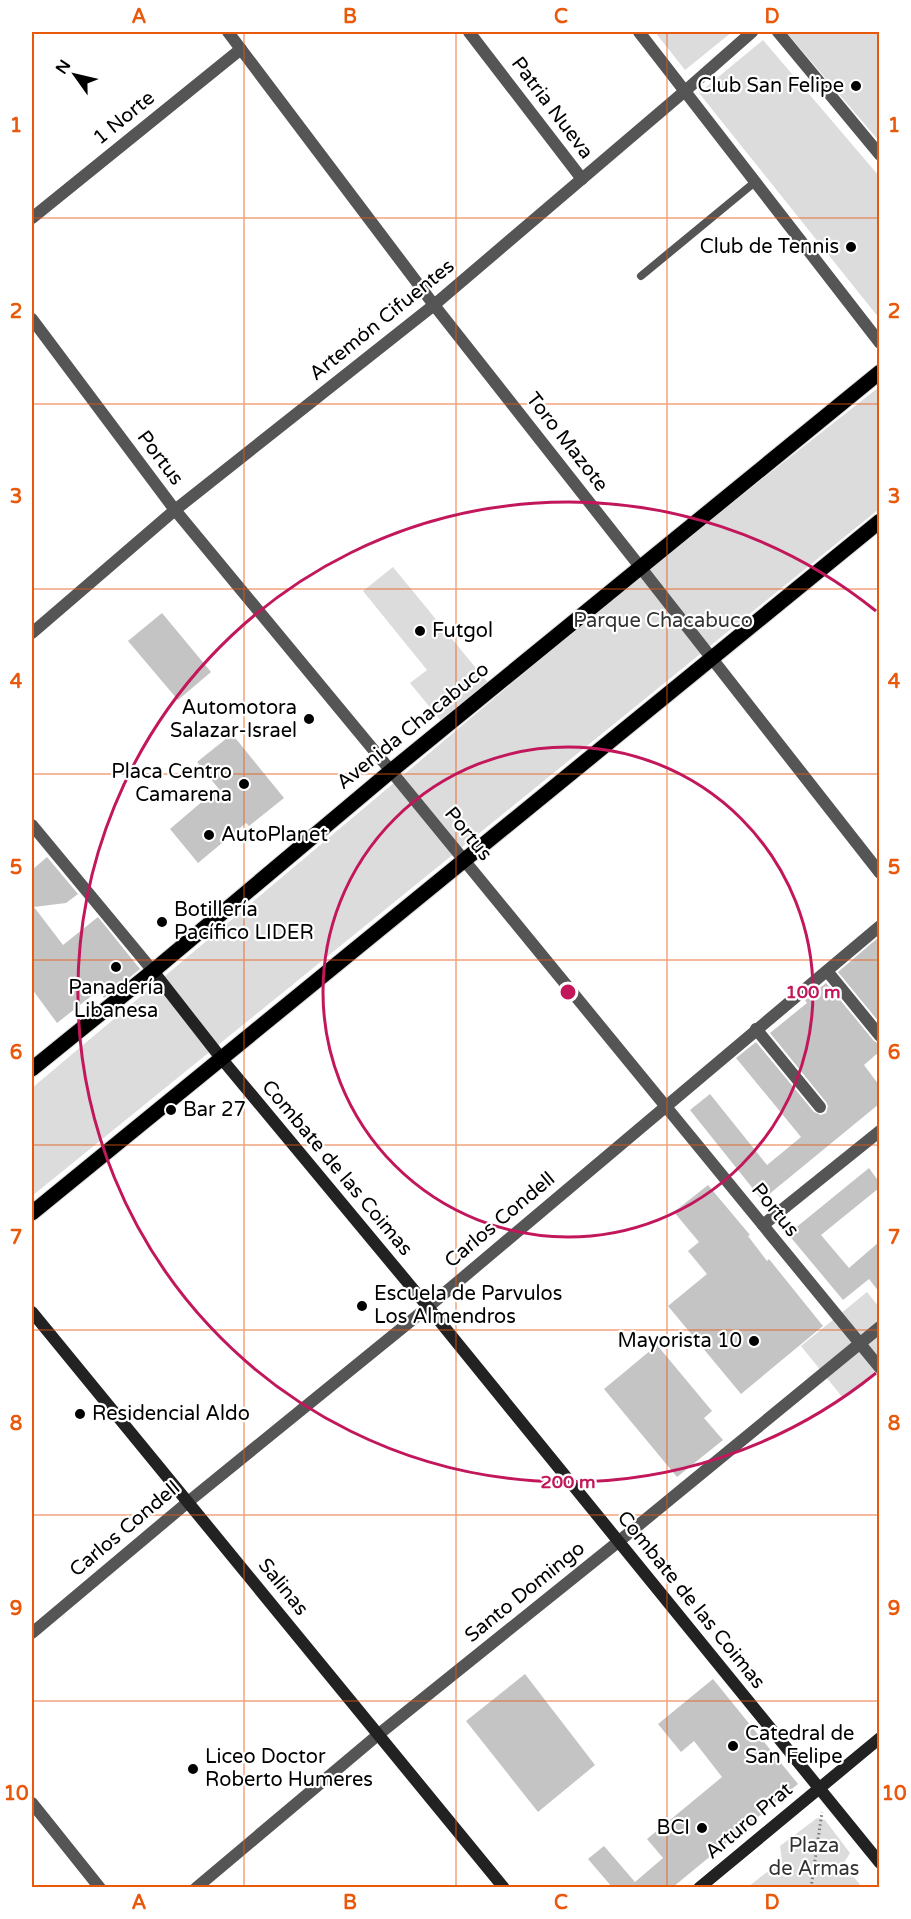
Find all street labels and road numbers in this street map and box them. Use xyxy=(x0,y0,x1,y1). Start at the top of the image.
street label: Patria Nueva xyxy=(506,52,598,164)
street label: 1 Norte xyxy=(88,86,160,150)
street label: Artemón Cifuentes xyxy=(305,254,459,386)
street label: Toro Mazote xyxy=(521,388,613,496)
street label: Portus xyxy=(132,426,188,490)
street label: Avenida Chacabuco xyxy=(332,657,494,795)
street label: Portus xyxy=(439,802,497,866)
street label: Combate de las Coimas xyxy=(257,1075,417,1261)
street label: Carlos Condell xyxy=(440,1167,560,1273)
street label: Portus xyxy=(746,1178,804,1242)
street label: Carlos Condell xyxy=(65,1476,185,1582)
street label: Combate de las Coimas xyxy=(612,1506,770,1694)
street label: Santo Domingo xyxy=(460,1536,590,1648)
street label: Salinas xyxy=(253,1554,313,1620)
street label: Arturo Prat xyxy=(700,1777,798,1864)

